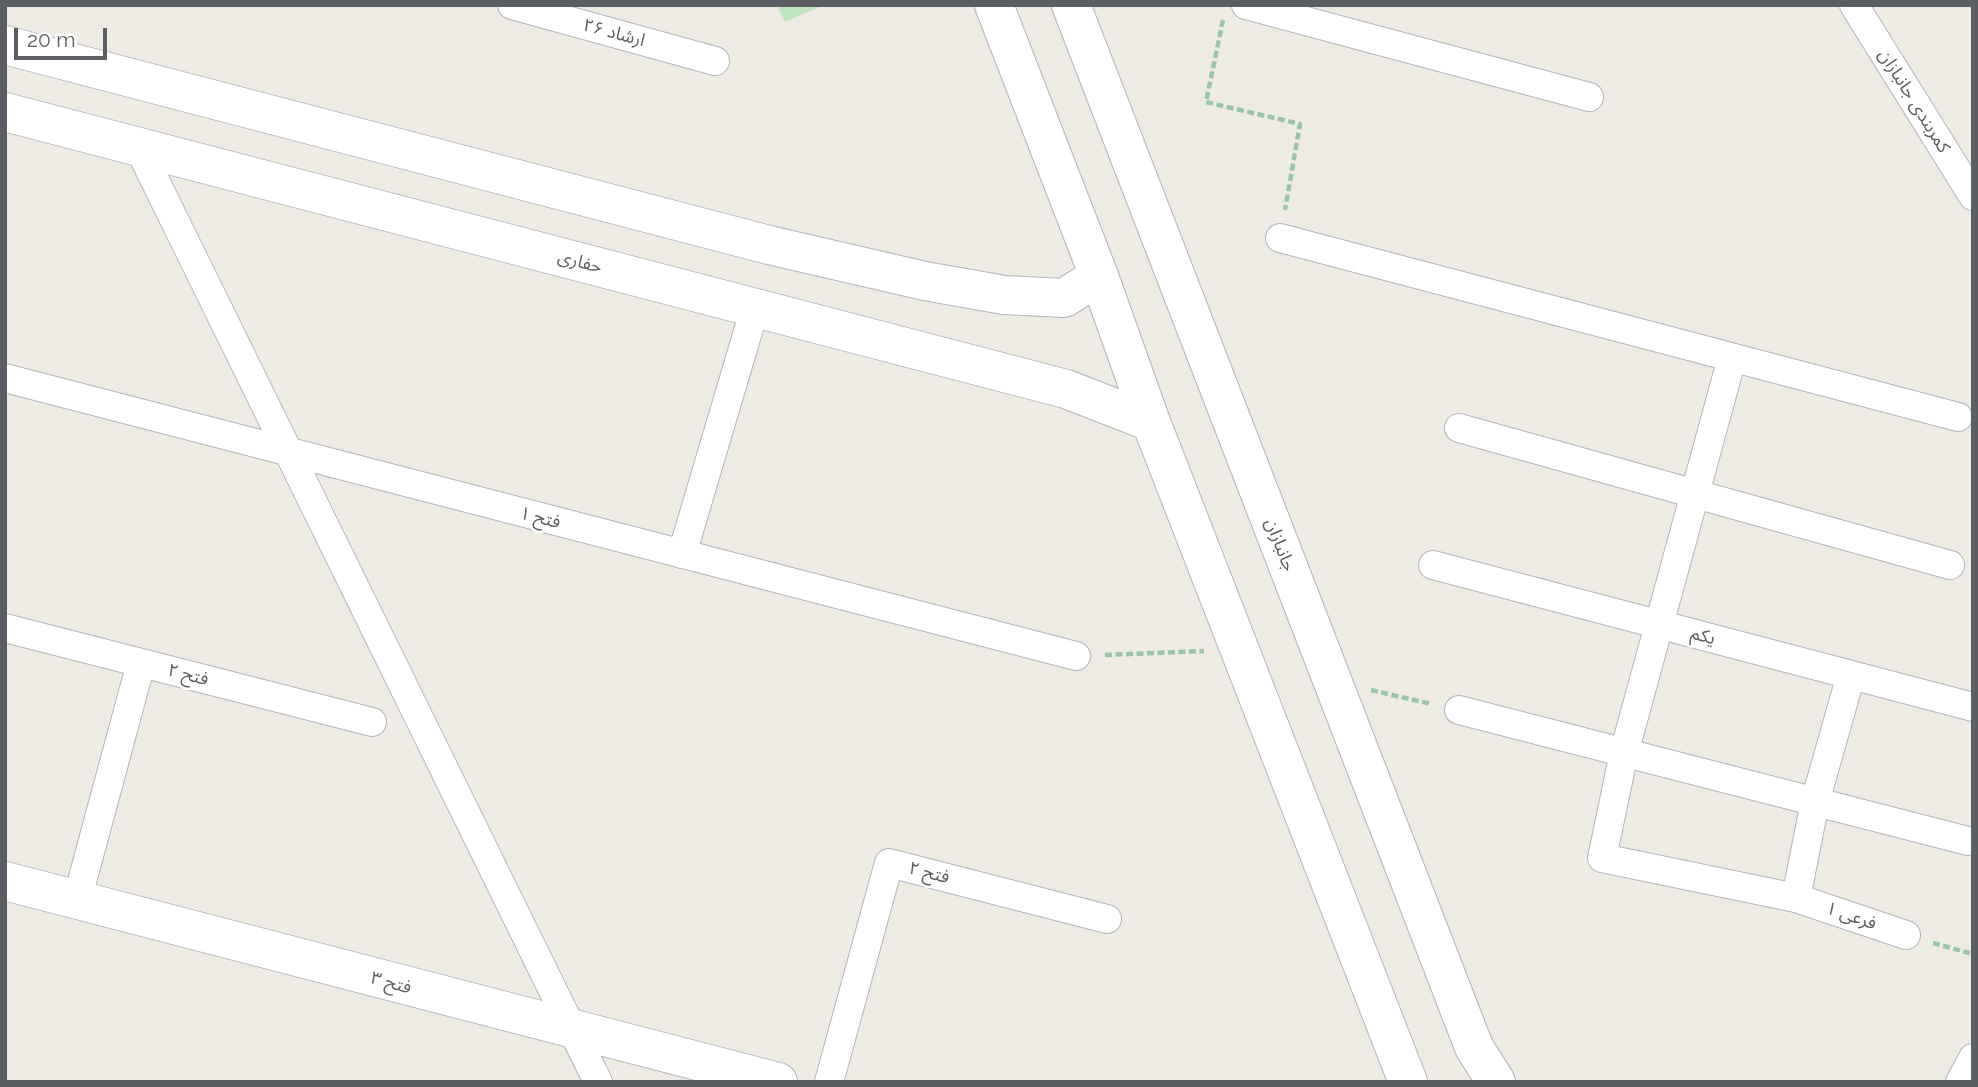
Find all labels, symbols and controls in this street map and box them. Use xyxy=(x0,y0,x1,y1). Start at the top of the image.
scale bar xyxy=(18,14,110,58)
street label: ارشاد ۲۶ xyxy=(581,14,647,52)
text: 20 m xyxy=(27,27,75,52)
street label: کمربندی جانبازان xyxy=(1874,45,1954,157)
street label: حفاری xyxy=(555,246,605,278)
street label: فتح ۱ xyxy=(517,503,563,533)
street label: جانبازان xyxy=(1260,516,1300,574)
street label: یکم xyxy=(1688,622,1718,650)
street label: فتح ۲ xyxy=(165,660,211,690)
street label: فتح ۲ xyxy=(906,858,952,888)
street label: فرعی ۱ xyxy=(1823,897,1879,935)
street label: فتح ۳ xyxy=(368,967,414,999)

